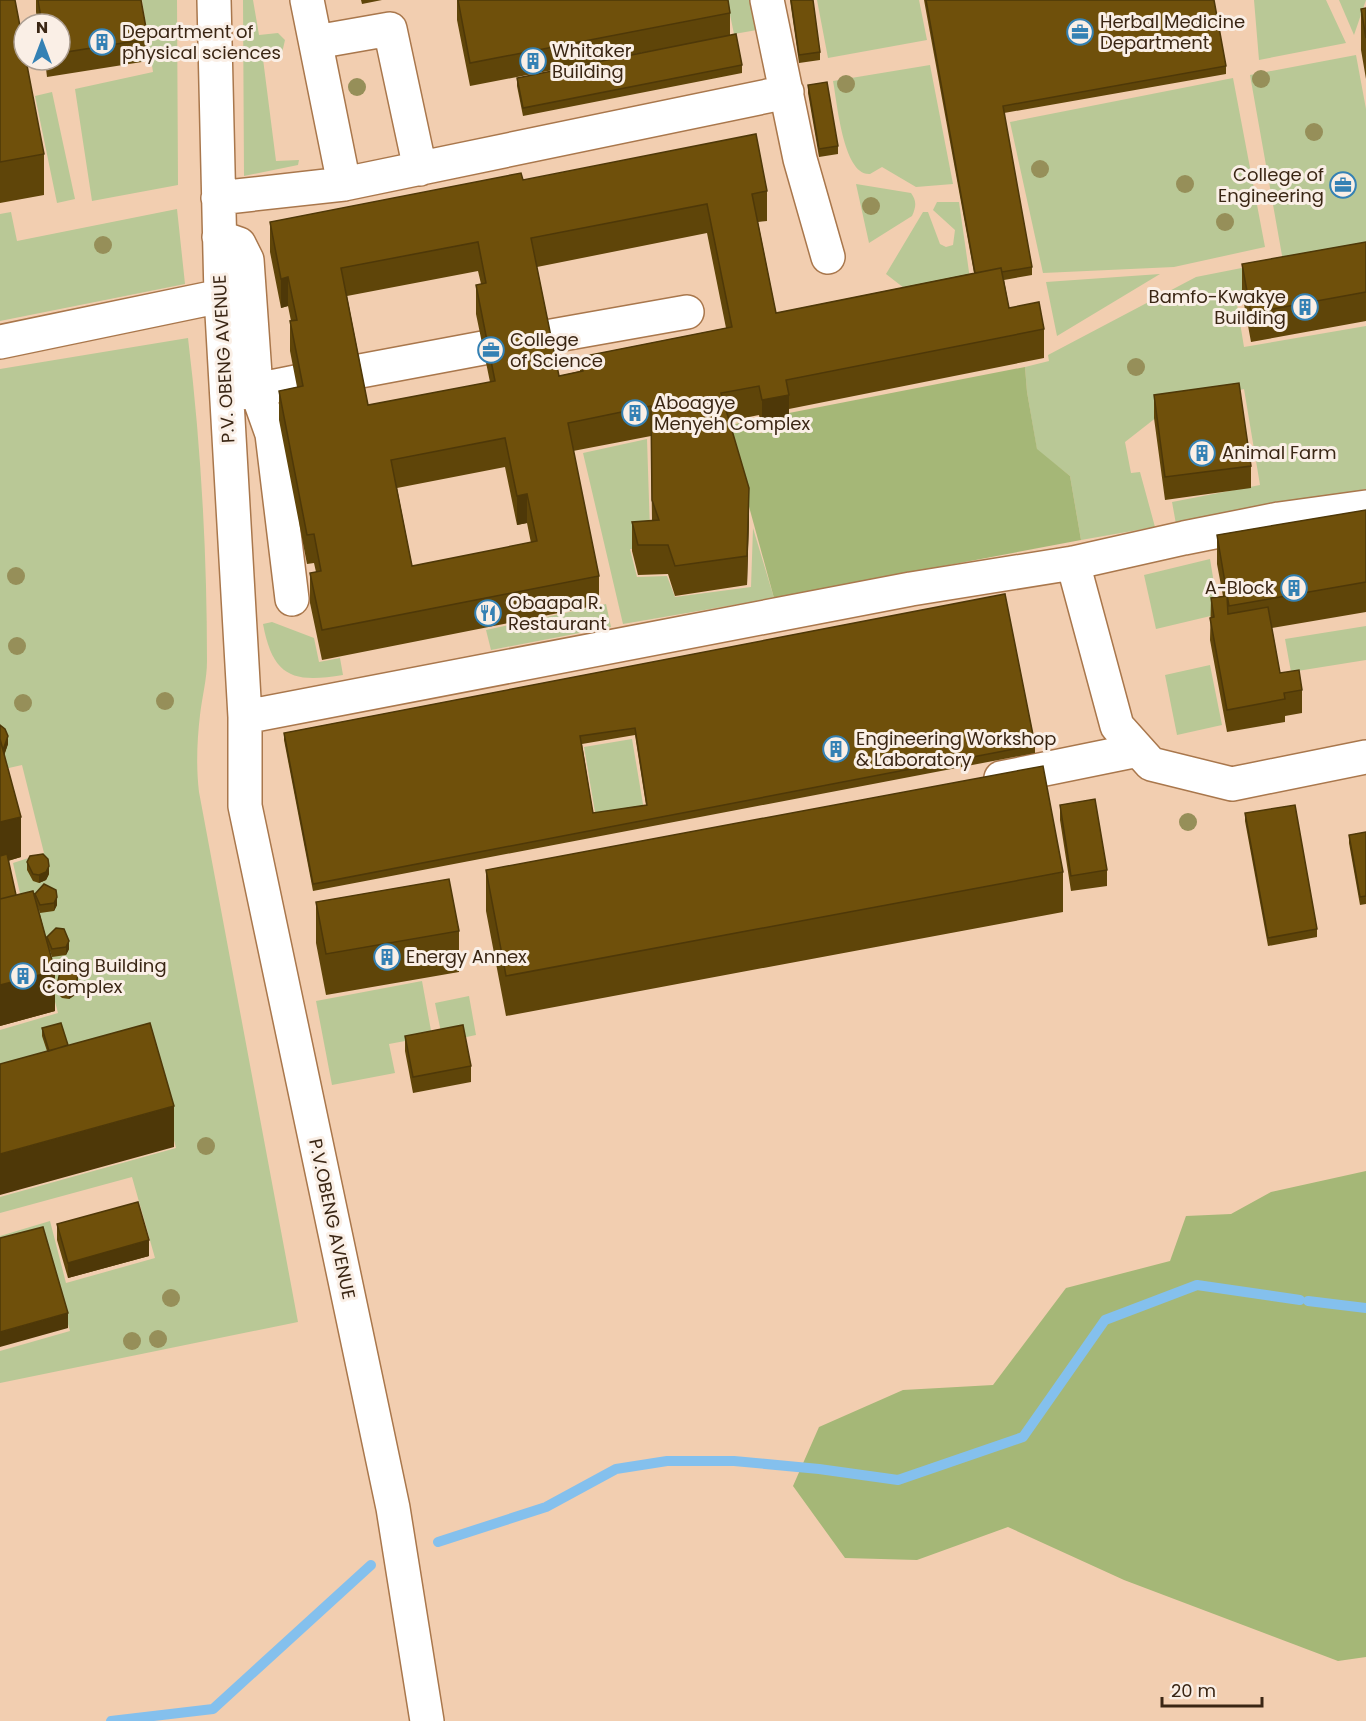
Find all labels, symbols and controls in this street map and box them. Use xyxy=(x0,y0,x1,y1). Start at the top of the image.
place label: Herbal Medicine Department xyxy=(1100,9,1245,55)
north arrow xyxy=(12,12,72,72)
text: N xyxy=(36,16,48,39)
office icon: Herbal Medicine Department xyxy=(1065,17,1095,47)
place label: Department of physical sciences xyxy=(122,19,281,65)
building icon: Department of physical sciences xyxy=(87,27,117,57)
place label: Whitaker Building xyxy=(552,38,632,84)
building icon: Whitaker Building xyxy=(518,46,548,76)
place label: College of Engineering xyxy=(1218,162,1324,208)
office icon: College of Engineering xyxy=(1328,170,1358,200)
street label: P.V. OBENG AVENUE xyxy=(207,274,240,444)
place label: Bamfo-Kwakye Building xyxy=(1149,284,1286,330)
building icon: Bamfo-Kwakye Building xyxy=(1290,292,1320,322)
place label: College of Science xyxy=(510,327,603,373)
office icon: College of Science xyxy=(476,335,506,365)
place label: Aboagye Menyeh Complex xyxy=(654,390,811,436)
building icon: Aboagye Menyeh Complex xyxy=(620,398,650,428)
building icon: Animal Farm xyxy=(1187,438,1217,468)
place label: Animal Farm xyxy=(1222,440,1337,465)
building icon: A-Block xyxy=(1279,573,1309,603)
place label: A-Block xyxy=(1205,575,1275,600)
place label: Obaapa R. Restaurant xyxy=(508,590,607,636)
restaurant icon: Obaapa R. Restaurant xyxy=(473,598,503,628)
place label: Engineering Workshop & Laboratory xyxy=(856,726,1057,772)
building icon: Engineering Workshop & Laboratory xyxy=(821,734,851,764)
building icon: Energy Annex xyxy=(372,942,402,972)
place label: Energy Annex xyxy=(406,944,527,969)
place label: Laing Building Complex xyxy=(42,953,167,999)
building icon: Laing Building Complex xyxy=(8,961,38,991)
street label: P.V.OBENG AVENUE xyxy=(303,1136,362,1302)
scale bar xyxy=(1162,1670,1262,1708)
text: 20 m xyxy=(1171,1678,1216,1703)

